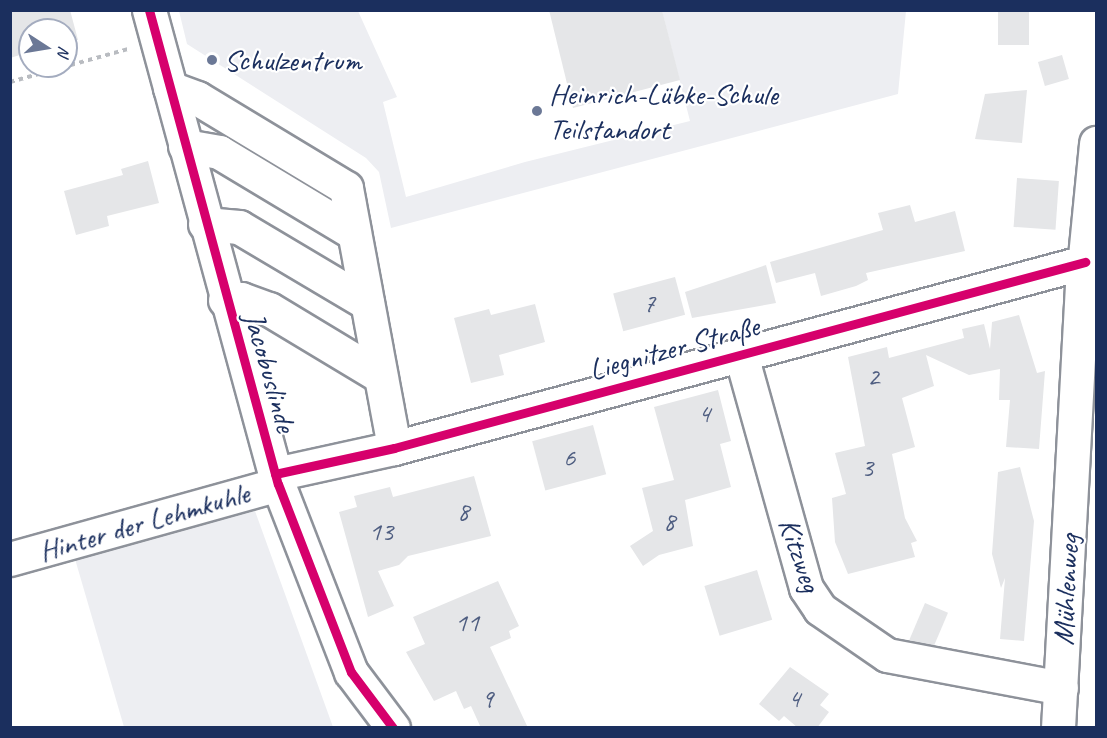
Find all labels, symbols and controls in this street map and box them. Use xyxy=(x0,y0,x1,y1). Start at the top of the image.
north arrow xyxy=(18,18,78,78)
place label: Schulzentrum xyxy=(224,42,361,78)
text: N xyxy=(53,44,74,58)
marker: Schulzentrum xyxy=(205,53,219,67)
place label: Heinrich-Lübke-Schule Teilstandort xyxy=(549,76,778,146)
marker: Heinrich-Lübke-Schule Teilstandort xyxy=(530,104,544,118)
house number: 7 xyxy=(643,288,655,320)
street label: Jacobuslinde xyxy=(236,308,304,436)
street label: Liegnitzer Straße xyxy=(584,308,764,388)
house number: 2 xyxy=(867,361,879,393)
house number: 4 xyxy=(698,398,710,430)
house number: 6 xyxy=(563,442,575,474)
house number: 3 xyxy=(861,452,873,484)
street label: Hinter der Lehmkuhle xyxy=(34,474,254,570)
house number: 8 xyxy=(457,496,469,528)
house number: 8 xyxy=(663,506,675,538)
street label: Kitzweg xyxy=(771,513,829,597)
house number: 13 xyxy=(369,516,393,548)
street label: Mühlenweg xyxy=(1045,534,1087,646)
house number: 11 xyxy=(455,607,479,639)
house number: 9 xyxy=(481,683,493,715)
house number: 4 xyxy=(788,683,800,715)

